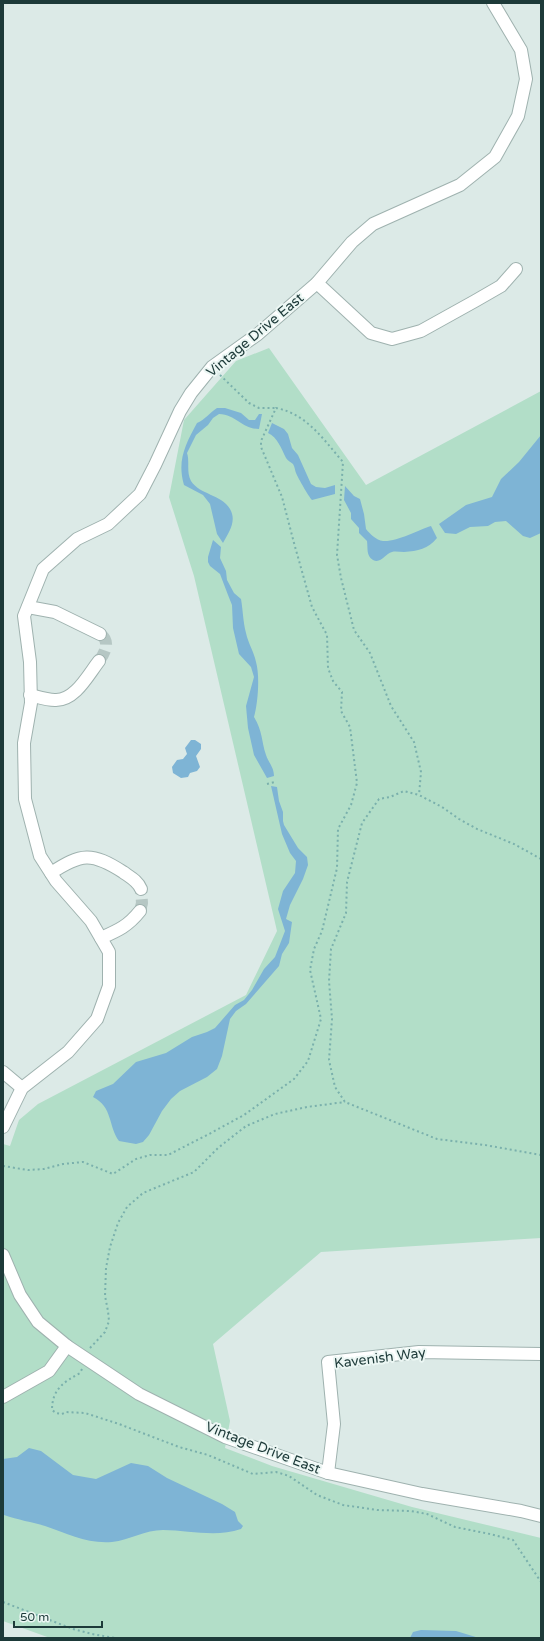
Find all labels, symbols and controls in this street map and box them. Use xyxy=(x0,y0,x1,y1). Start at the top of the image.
street label: Vintage Drive East xyxy=(203,289,308,381)
street label: Kavenish Way xyxy=(333,1344,427,1372)
street label: Vintage Drive East xyxy=(203,1418,324,1478)
scale bar xyxy=(14,1603,102,1629)
text: 50 m xyxy=(20,1610,49,1624)

